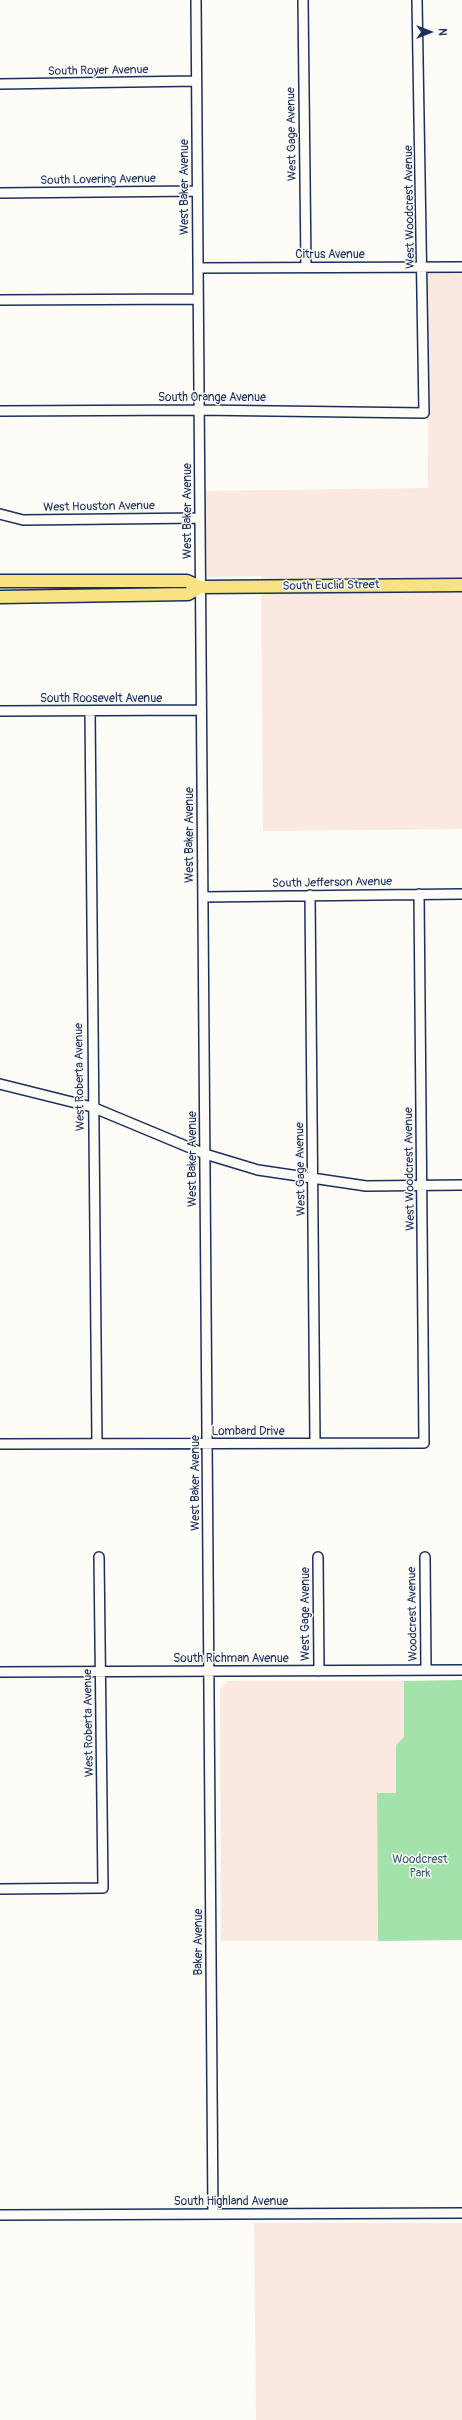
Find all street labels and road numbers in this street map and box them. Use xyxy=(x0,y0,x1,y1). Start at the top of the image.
street label: South Royer Avenue xyxy=(48,63,148,79)
street label: West Gage Avenue xyxy=(284,87,300,181)
street label: West Baker Avenue xyxy=(178,139,192,235)
street label: West Woodcrest Avenue xyxy=(402,145,418,269)
street label: South Lovering Avenue xyxy=(40,172,156,188)
street label: Citrus Avenue xyxy=(295,248,365,262)
street label: South Orange Avenue xyxy=(158,391,266,405)
street label: West Baker Avenue xyxy=(181,463,195,559)
street label: West Houston Avenue xyxy=(43,499,155,515)
street label: South Euclid Street xyxy=(282,578,380,594)
street label: South Roosevelt Avenue xyxy=(40,692,162,706)
street label: West Baker Avenue xyxy=(183,787,197,883)
street label: South Jefferson Avenue xyxy=(272,875,392,891)
street label: West Roberta Avenue xyxy=(72,1023,88,1131)
street label: West Woodcrest Avenue xyxy=(402,1107,418,1231)
street label: West Baker Avenue xyxy=(186,1111,200,1207)
street label: West Gage Avenue xyxy=(293,1122,309,1216)
street label: Lombard Drive xyxy=(211,1425,285,1439)
street label: West Baker Avenue xyxy=(189,1435,203,1531)
street label: Woodcrest Avenue xyxy=(405,1566,421,1662)
street label: West Gage Avenue xyxy=(299,1567,313,1661)
street label: South Richman Avenue xyxy=(173,1652,289,1666)
street label: West Roberta Avenue xyxy=(81,1669,97,1777)
street label: Baker Avenue xyxy=(192,1908,206,1976)
street label: South Highland Avenue xyxy=(174,2195,288,2209)

